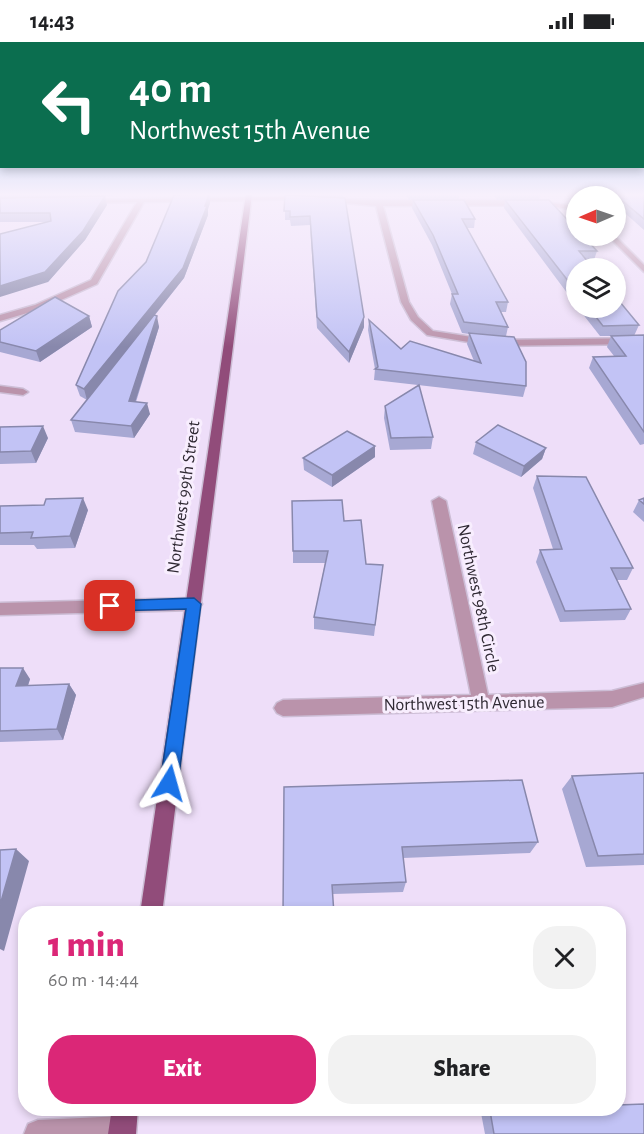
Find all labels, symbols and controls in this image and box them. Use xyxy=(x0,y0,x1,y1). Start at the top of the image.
text: 14:43 xyxy=(30,10,75,32)
icon: left xyxy=(30,66,108,144)
text: 40 m xyxy=(129,68,212,110)
text: Northwest 15th Avenue xyxy=(129,117,370,144)
north arrow xyxy=(566,186,626,246)
map controls xyxy=(566,186,626,318)
button: layers xyxy=(566,258,626,318)
street label: Northwest 99th Street xyxy=(164,419,204,575)
street label: Northwest 98th Circle xyxy=(454,523,503,674)
pin xyxy=(84,580,135,631)
icon: arrive xyxy=(93,589,126,622)
street label: Northwest 15th Avenue xyxy=(383,694,545,714)
position arrow xyxy=(137,751,201,815)
button: close xyxy=(533,926,596,989)
text: 1 min xyxy=(48,927,125,963)
text: 60 m · 14:44 xyxy=(48,970,139,990)
button: Exit xyxy=(48,1035,316,1104)
button: Share xyxy=(328,1035,596,1104)

